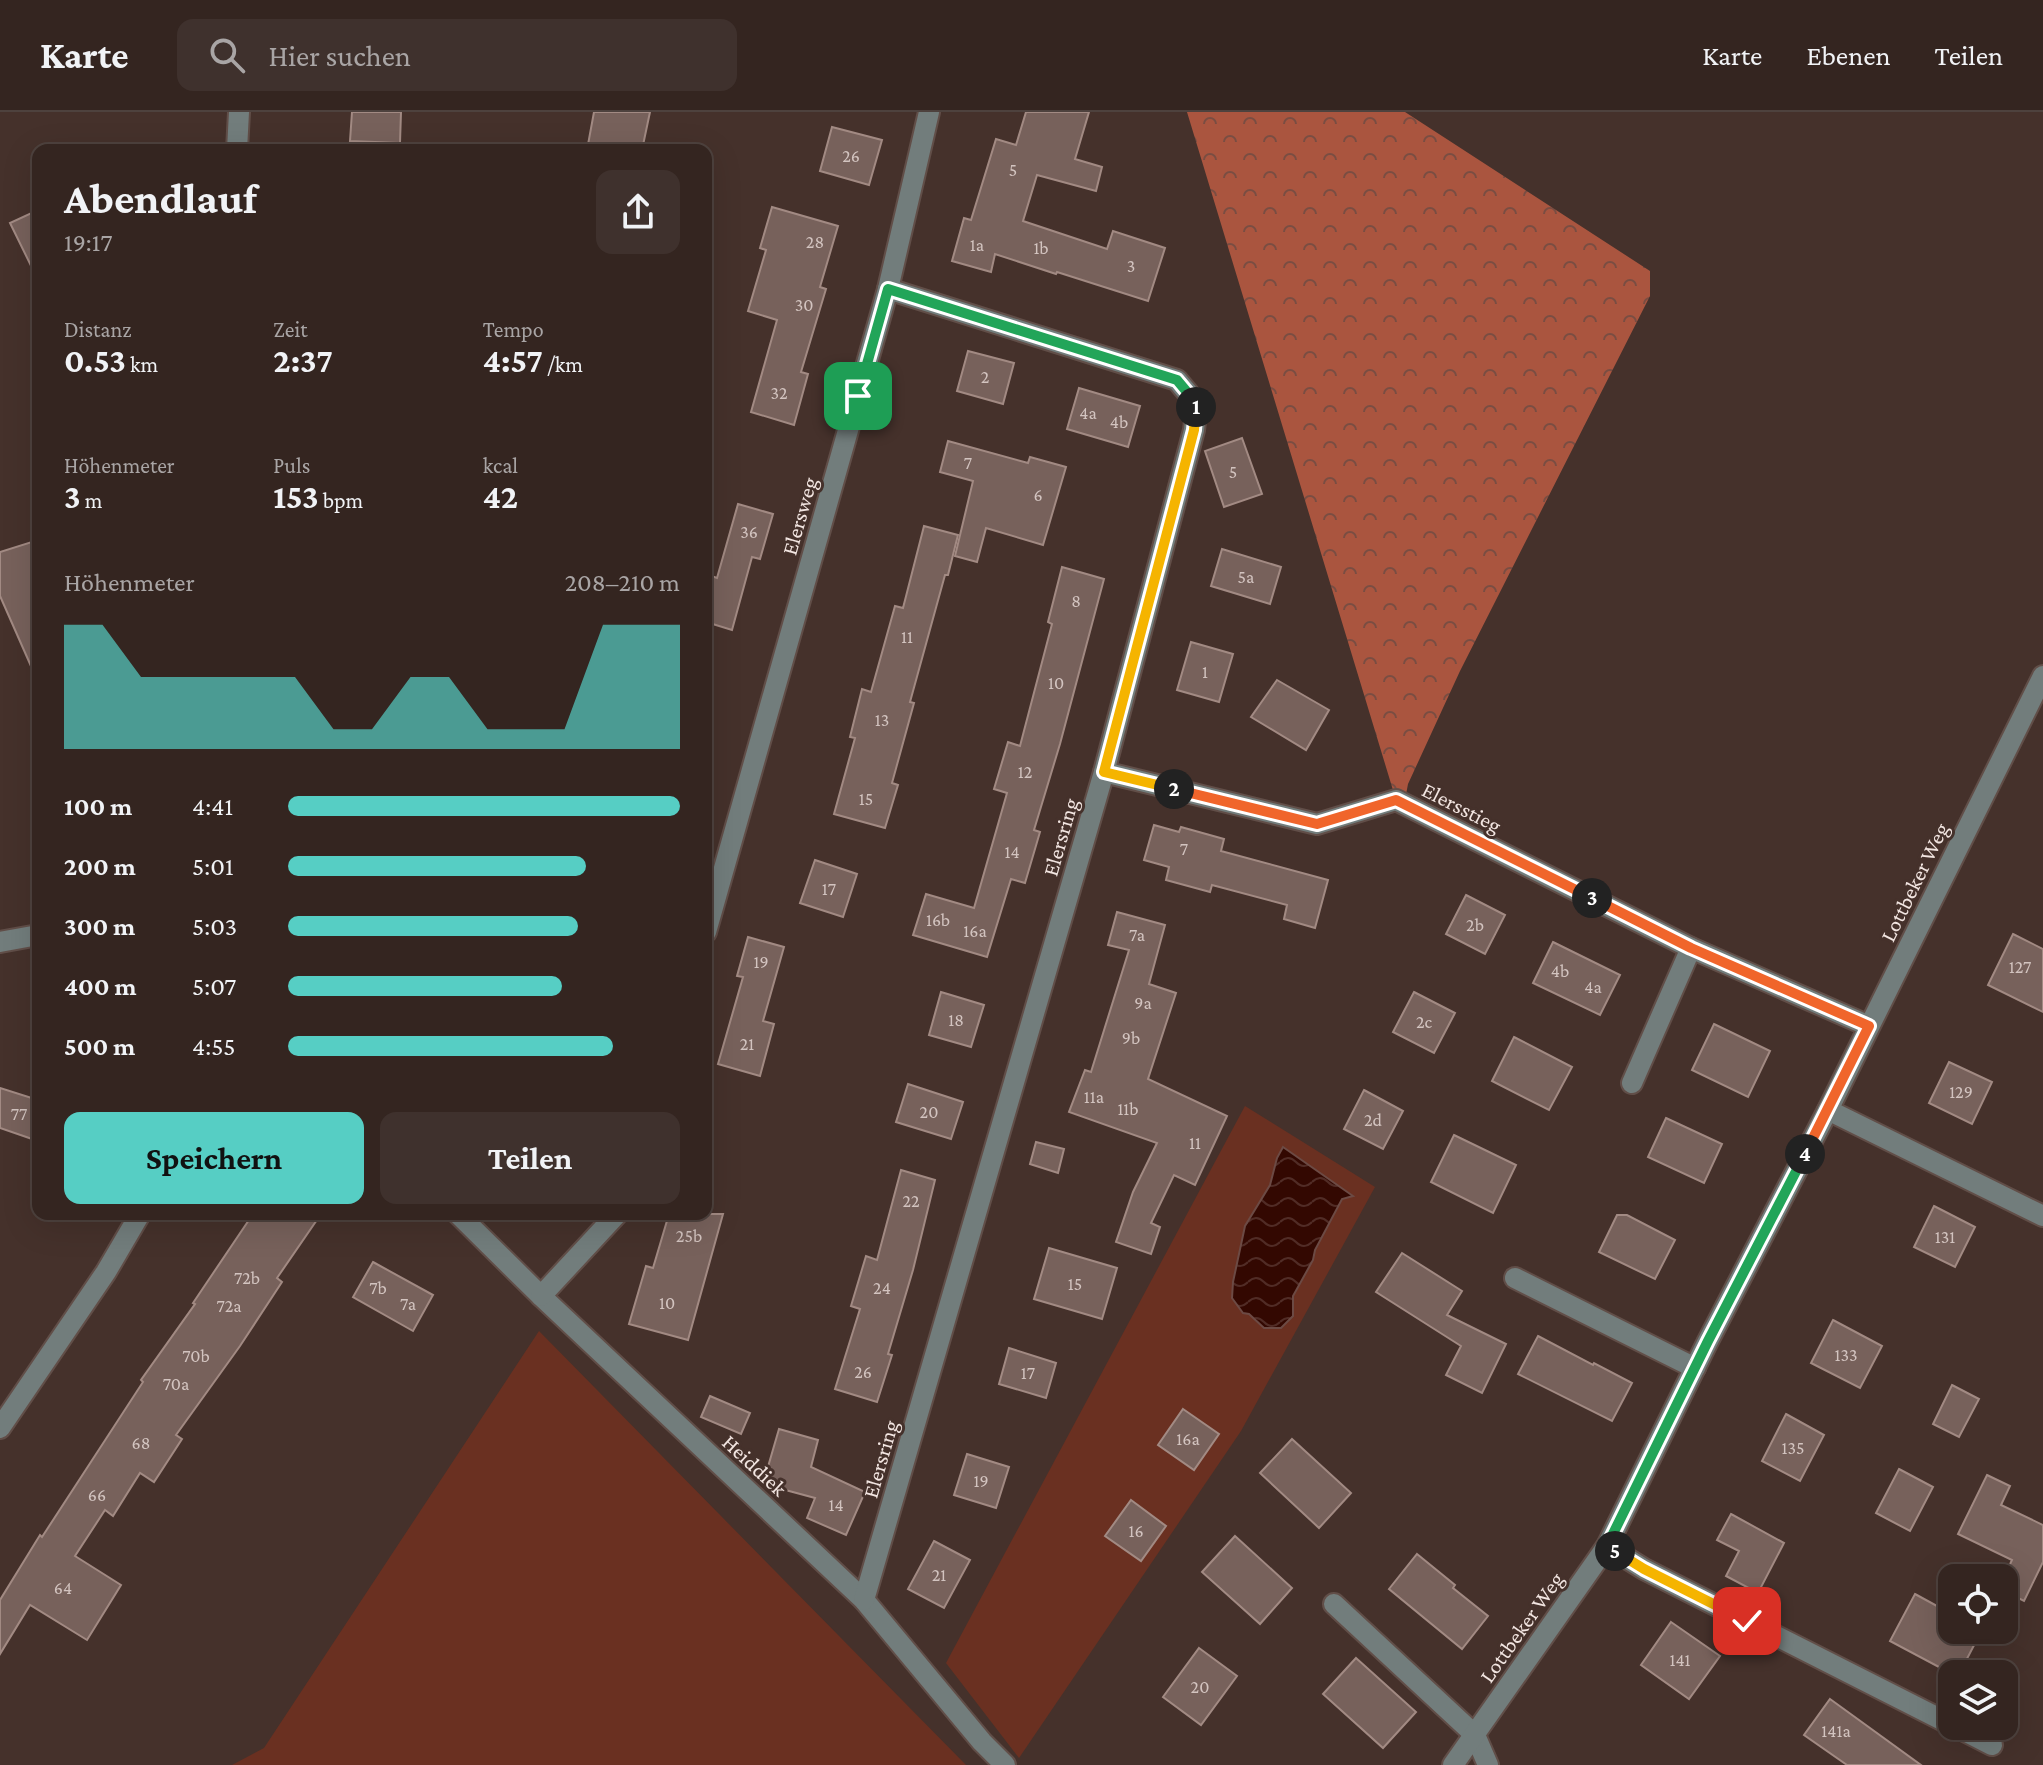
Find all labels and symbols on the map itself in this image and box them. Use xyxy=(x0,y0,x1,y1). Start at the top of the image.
house number: 26 xyxy=(842,146,860,166)
house number: 5 xyxy=(1009,160,1017,180)
house number: 28 xyxy=(806,232,824,252)
house number: 1a xyxy=(970,235,984,255)
house number: 1b xyxy=(1033,238,1049,258)
house number: 3 xyxy=(1127,256,1135,276)
house number: 30 xyxy=(795,295,813,315)
pin xyxy=(824,362,892,430)
house number: 2 xyxy=(981,367,989,387)
house number: 32 xyxy=(770,383,788,403)
pin: 1 xyxy=(1176,387,1216,427)
house number: 4a xyxy=(1079,403,1097,423)
house number: 4b xyxy=(1110,412,1128,432)
house number: 7 xyxy=(964,453,972,473)
house number: 5 xyxy=(1229,462,1237,482)
street label: Elersweg xyxy=(776,474,823,558)
house number: 6 xyxy=(1033,485,1043,505)
house number: 36 xyxy=(740,522,758,542)
house number: 5a xyxy=(1238,567,1254,587)
house number: 8 xyxy=(1071,591,1081,611)
house number: 11 xyxy=(901,627,913,647)
house number: 1 xyxy=(1202,662,1208,682)
house number: 10 xyxy=(1048,673,1064,693)
house number: 13 xyxy=(875,710,889,730)
house number: 12 xyxy=(1018,762,1032,782)
pin: 2 xyxy=(1154,769,1194,809)
street label: Elersstieg xyxy=(1418,777,1506,838)
house number: 15 xyxy=(859,789,873,809)
street label: Elersring xyxy=(1037,795,1084,879)
street label: Lottbeker Weg xyxy=(1875,818,1954,946)
house number: 7 xyxy=(1180,839,1188,859)
house number: 14 xyxy=(1004,842,1020,862)
pin: 3 xyxy=(1572,878,1612,918)
house number: 17 xyxy=(822,879,836,899)
house number: 16b xyxy=(926,910,950,930)
house number: 2b xyxy=(1466,915,1484,935)
house number: 16a xyxy=(963,921,987,941)
house number: 7a xyxy=(1129,925,1145,945)
house number: 19 xyxy=(753,952,769,972)
house number: 127 xyxy=(2009,957,2031,977)
house number: 4b xyxy=(1551,961,1569,981)
house number: 4a xyxy=(1584,977,1602,997)
house number: 9a xyxy=(1134,993,1152,1013)
house number: 18 xyxy=(948,1010,964,1030)
house number: 2c xyxy=(1416,1012,1433,1032)
house number: 9b xyxy=(1122,1028,1140,1048)
house number: 21 xyxy=(740,1034,754,1054)
house number: 129 xyxy=(1949,1082,1973,1102)
house number: 11a xyxy=(1084,1087,1104,1107)
house number: 11b xyxy=(1117,1099,1139,1119)
house number: 20 xyxy=(920,1102,938,1122)
house number: 77 xyxy=(11,1104,27,1124)
house number: 2d xyxy=(1364,1110,1383,1130)
house number: 11 xyxy=(1189,1133,1201,1153)
pin: 4 xyxy=(1785,1134,1825,1174)
house number: 22 xyxy=(902,1191,920,1211)
house number: 25b xyxy=(676,1226,702,1246)
house number: 131 xyxy=(1935,1227,1955,1247)
house number: 72b xyxy=(234,1268,260,1288)
house number: 15 xyxy=(1068,1274,1082,1294)
house number: 7b xyxy=(369,1278,387,1298)
house number: 24 xyxy=(873,1278,891,1298)
house number: 10 xyxy=(659,1293,675,1313)
house number: 7a xyxy=(400,1294,416,1314)
house number: 72a xyxy=(216,1296,242,1316)
house number: 133 xyxy=(1835,1345,1857,1365)
house number: 70b xyxy=(182,1346,210,1366)
house number: 26 xyxy=(854,1362,872,1382)
house number: 17 xyxy=(1021,1363,1035,1383)
house number: 70a xyxy=(163,1374,189,1394)
street label: Elersring xyxy=(857,1417,904,1501)
street label: Heiddiek xyxy=(717,1429,792,1502)
house number: 16a xyxy=(1176,1429,1200,1449)
house number: 68 xyxy=(132,1433,150,1453)
house number: 135 xyxy=(1781,1438,1805,1458)
house number: 19 xyxy=(973,1471,989,1491)
house number: 66 xyxy=(88,1485,106,1505)
house number: 14 xyxy=(828,1495,844,1515)
house number: 16 xyxy=(1128,1521,1144,1541)
pin: 5 xyxy=(1595,1531,1635,1571)
house number: 21 xyxy=(932,1565,946,1585)
street label: Lottbeker Weg xyxy=(1474,1567,1569,1687)
house number: 64 xyxy=(54,1578,72,1598)
pin xyxy=(1713,1587,1781,1655)
house number: 141 xyxy=(1669,1650,1691,1670)
house number: 20 xyxy=(1191,1677,1209,1697)
house number: 141a xyxy=(1821,1721,1851,1741)

